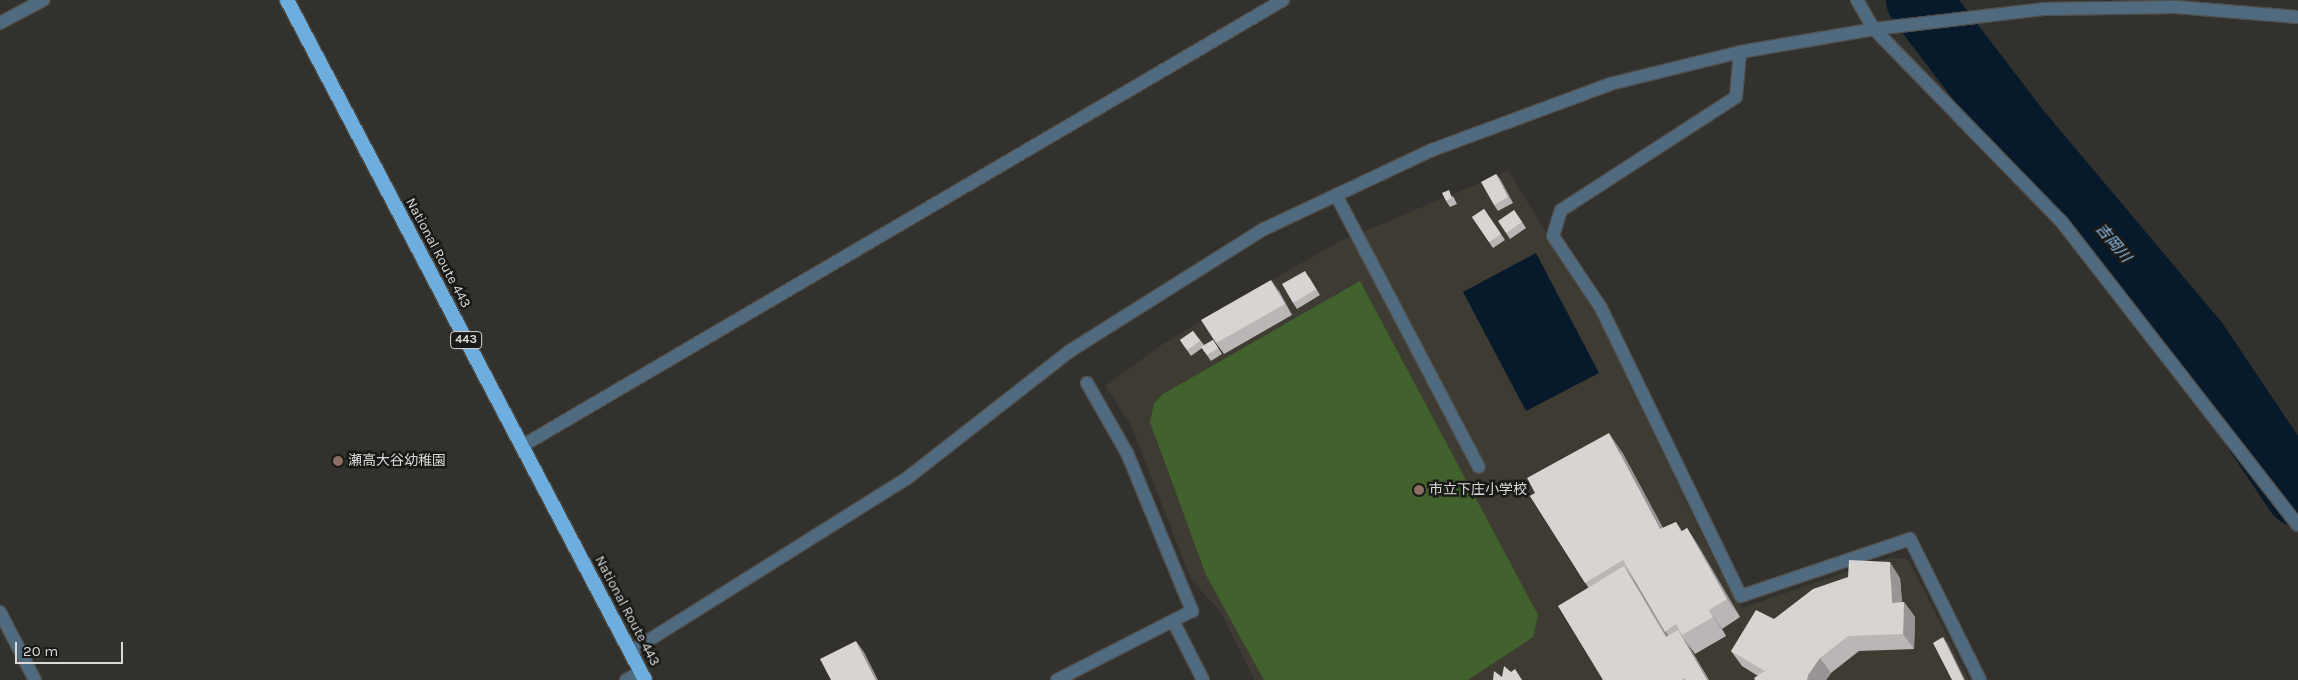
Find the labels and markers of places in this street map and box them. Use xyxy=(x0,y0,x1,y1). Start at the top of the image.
place label: 瀬高大谷幼稚園 xyxy=(348,453,446,469)
marker: 瀬高大谷幼稚園 xyxy=(332,455,344,467)
place label: 市立下庄小学校 xyxy=(1429,482,1527,498)
marker: 市立下庄小学校 xyxy=(1413,484,1425,496)

